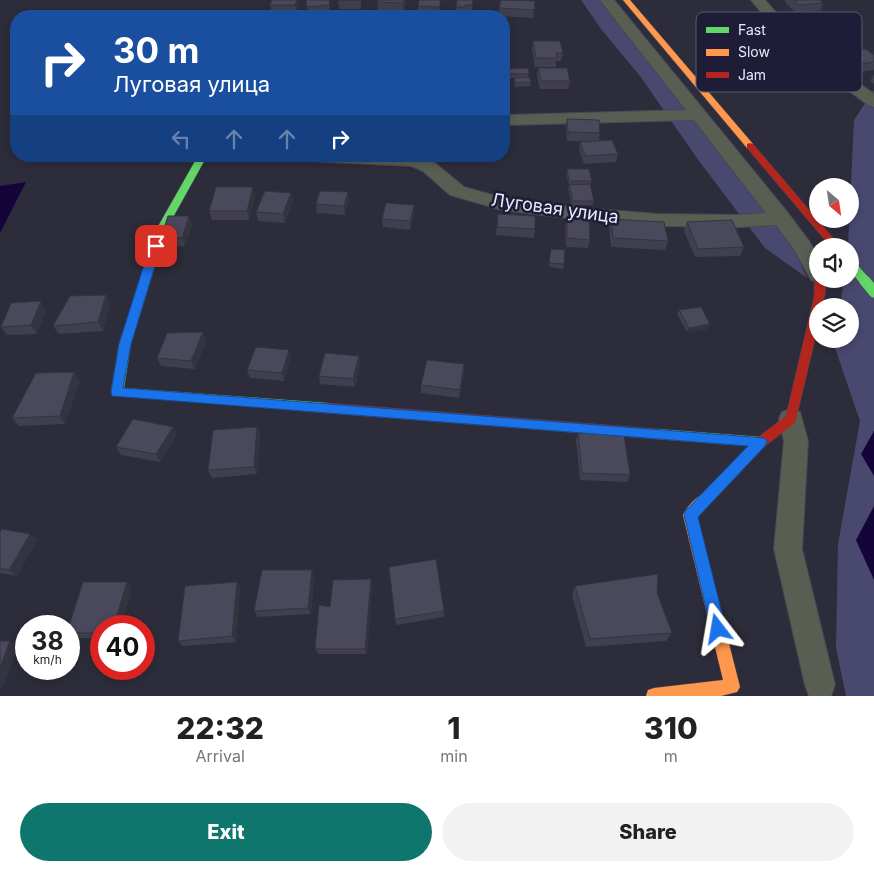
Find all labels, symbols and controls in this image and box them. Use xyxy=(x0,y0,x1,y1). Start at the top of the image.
legend xyxy=(696,12,862,92)
text: Fast xyxy=(738,21,766,38)
text: 30 m xyxy=(113,29,199,71)
icon: right xyxy=(30,30,95,95)
text: Slow xyxy=(738,43,770,60)
text: Jam xyxy=(738,66,766,83)
text: Луговая улица xyxy=(113,71,270,97)
icon: left xyxy=(167,125,195,153)
icon: ahead xyxy=(220,125,248,153)
icon: ahead xyxy=(273,125,301,153)
icon: right xyxy=(326,125,354,153)
north arrow xyxy=(809,178,859,228)
map controls xyxy=(809,178,859,348)
street label: Луговая улица xyxy=(490,189,620,227)
pin xyxy=(135,225,177,267)
icon: arrive xyxy=(142,232,170,260)
button: sound xyxy=(809,238,859,288)
button: layers xyxy=(809,298,859,348)
position arrow xyxy=(691,602,743,654)
speed limit sign: 40 xyxy=(90,615,155,680)
text: 38 xyxy=(31,626,64,656)
text: km/h xyxy=(33,652,62,667)
text: 22:32 xyxy=(176,710,264,746)
text: 1 xyxy=(447,710,461,746)
text: 310 xyxy=(644,710,698,746)
text: Arrival xyxy=(196,746,245,766)
text: min xyxy=(440,746,468,766)
text: m xyxy=(664,746,678,766)
button: Exit xyxy=(20,803,432,861)
button: Share xyxy=(442,803,854,861)

